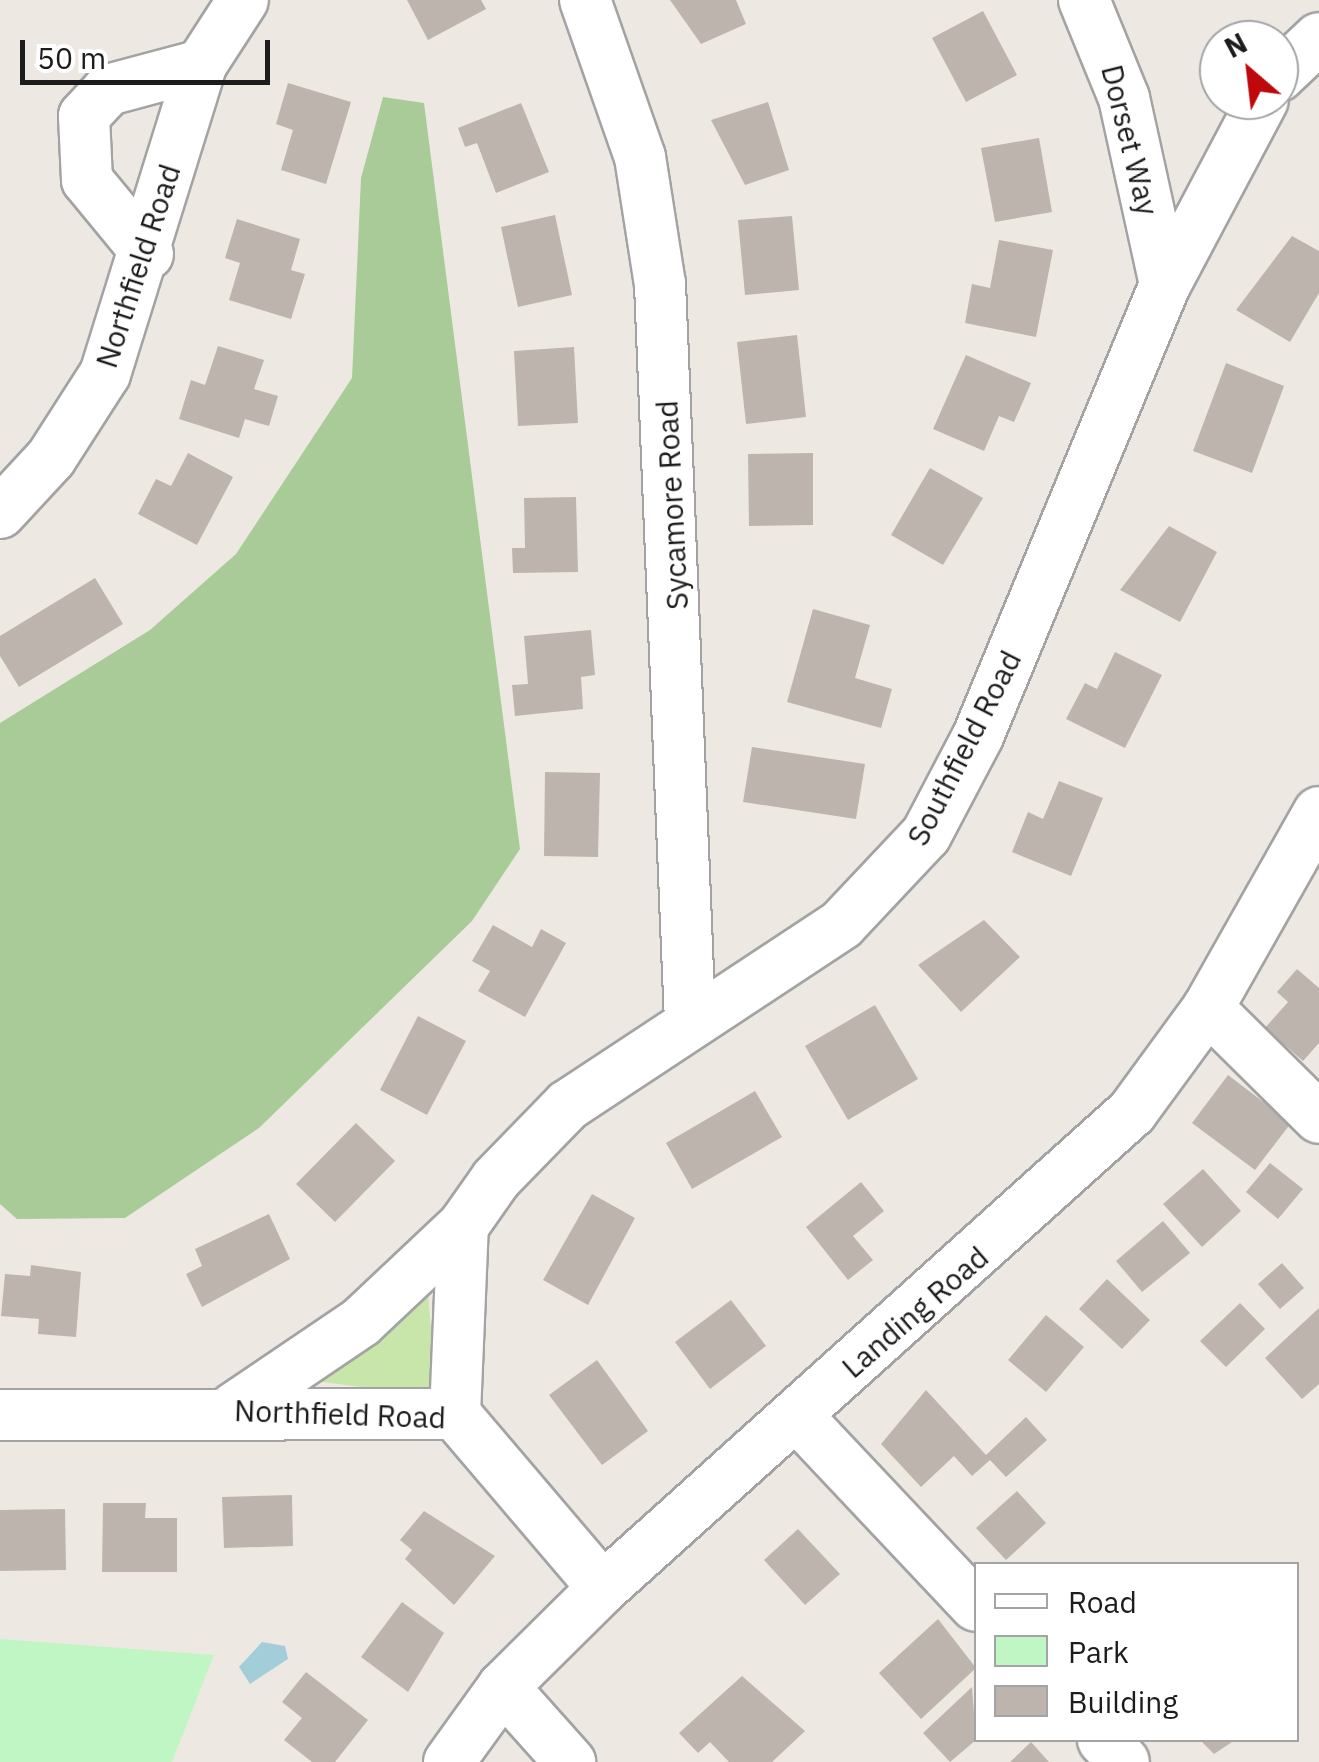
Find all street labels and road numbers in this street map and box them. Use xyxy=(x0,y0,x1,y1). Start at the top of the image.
street label: Dorset Way xyxy=(1094,61,1166,219)
street label: Northfield Road xyxy=(88,160,188,372)
street label: Sycamore Road xyxy=(649,399,695,611)
street label: Southfield Road xyxy=(899,645,1029,851)
street label: Landing Road xyxy=(835,1239,995,1385)
street label: Northfield Road xyxy=(234,1392,446,1436)

